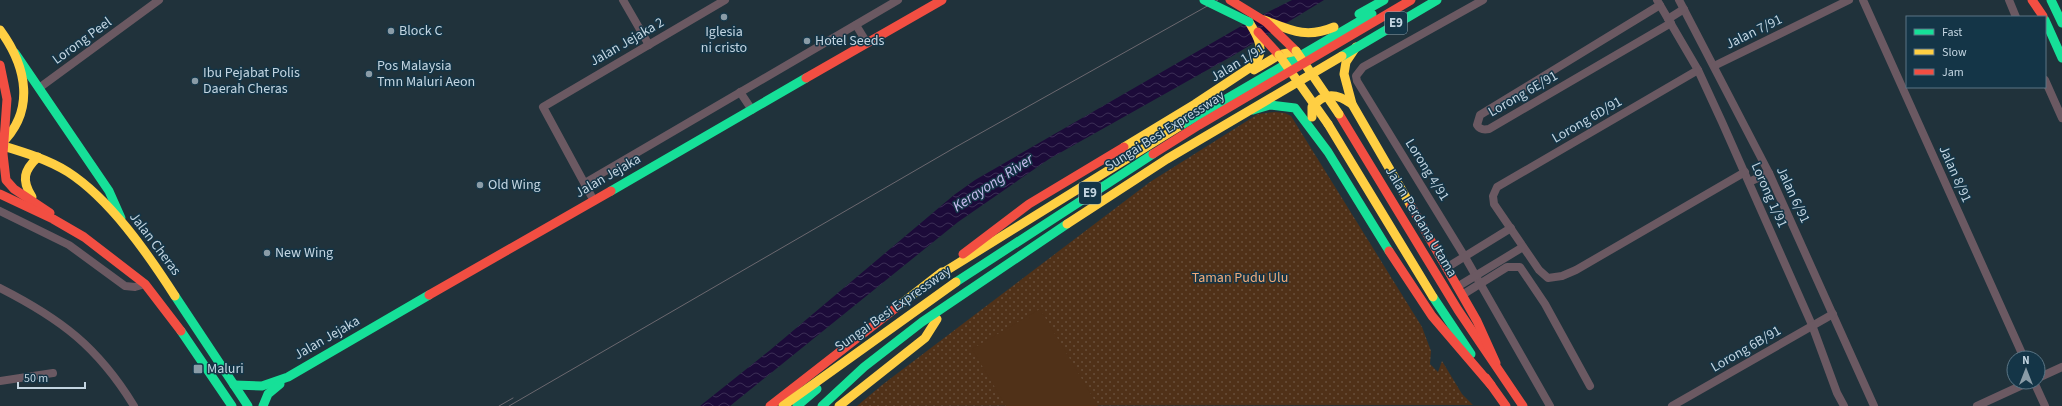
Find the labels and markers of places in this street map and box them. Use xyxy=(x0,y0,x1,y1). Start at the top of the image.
marker: Iglesia ni cristo xyxy=(719,12,729,22)
place label: Block C xyxy=(399,21,443,41)
place label: Iglesia ni cristo xyxy=(701,22,747,58)
marker: Block C xyxy=(386,26,396,36)
place label: Hotel Seeds xyxy=(815,31,884,51)
marker: Hotel Seeds xyxy=(802,36,812,46)
place label: Pos Malaysia Tmn Maluri Aeon xyxy=(377,56,475,92)
place label: Ibu Pejabat Polis Daerah Cheras xyxy=(203,63,300,99)
marker: Pos Malaysia Tmn Maluri Aeon xyxy=(364,69,374,79)
marker: Ibu Pejabat Polis Daerah Cheras xyxy=(190,76,200,86)
place label: Old Wing xyxy=(488,175,541,195)
marker: Old Wing xyxy=(475,180,485,190)
place label: New Wing xyxy=(275,243,333,263)
marker: New Wing xyxy=(262,248,272,258)
place label: Maluri xyxy=(207,359,244,379)
marker: Maluri xyxy=(192,363,204,375)

